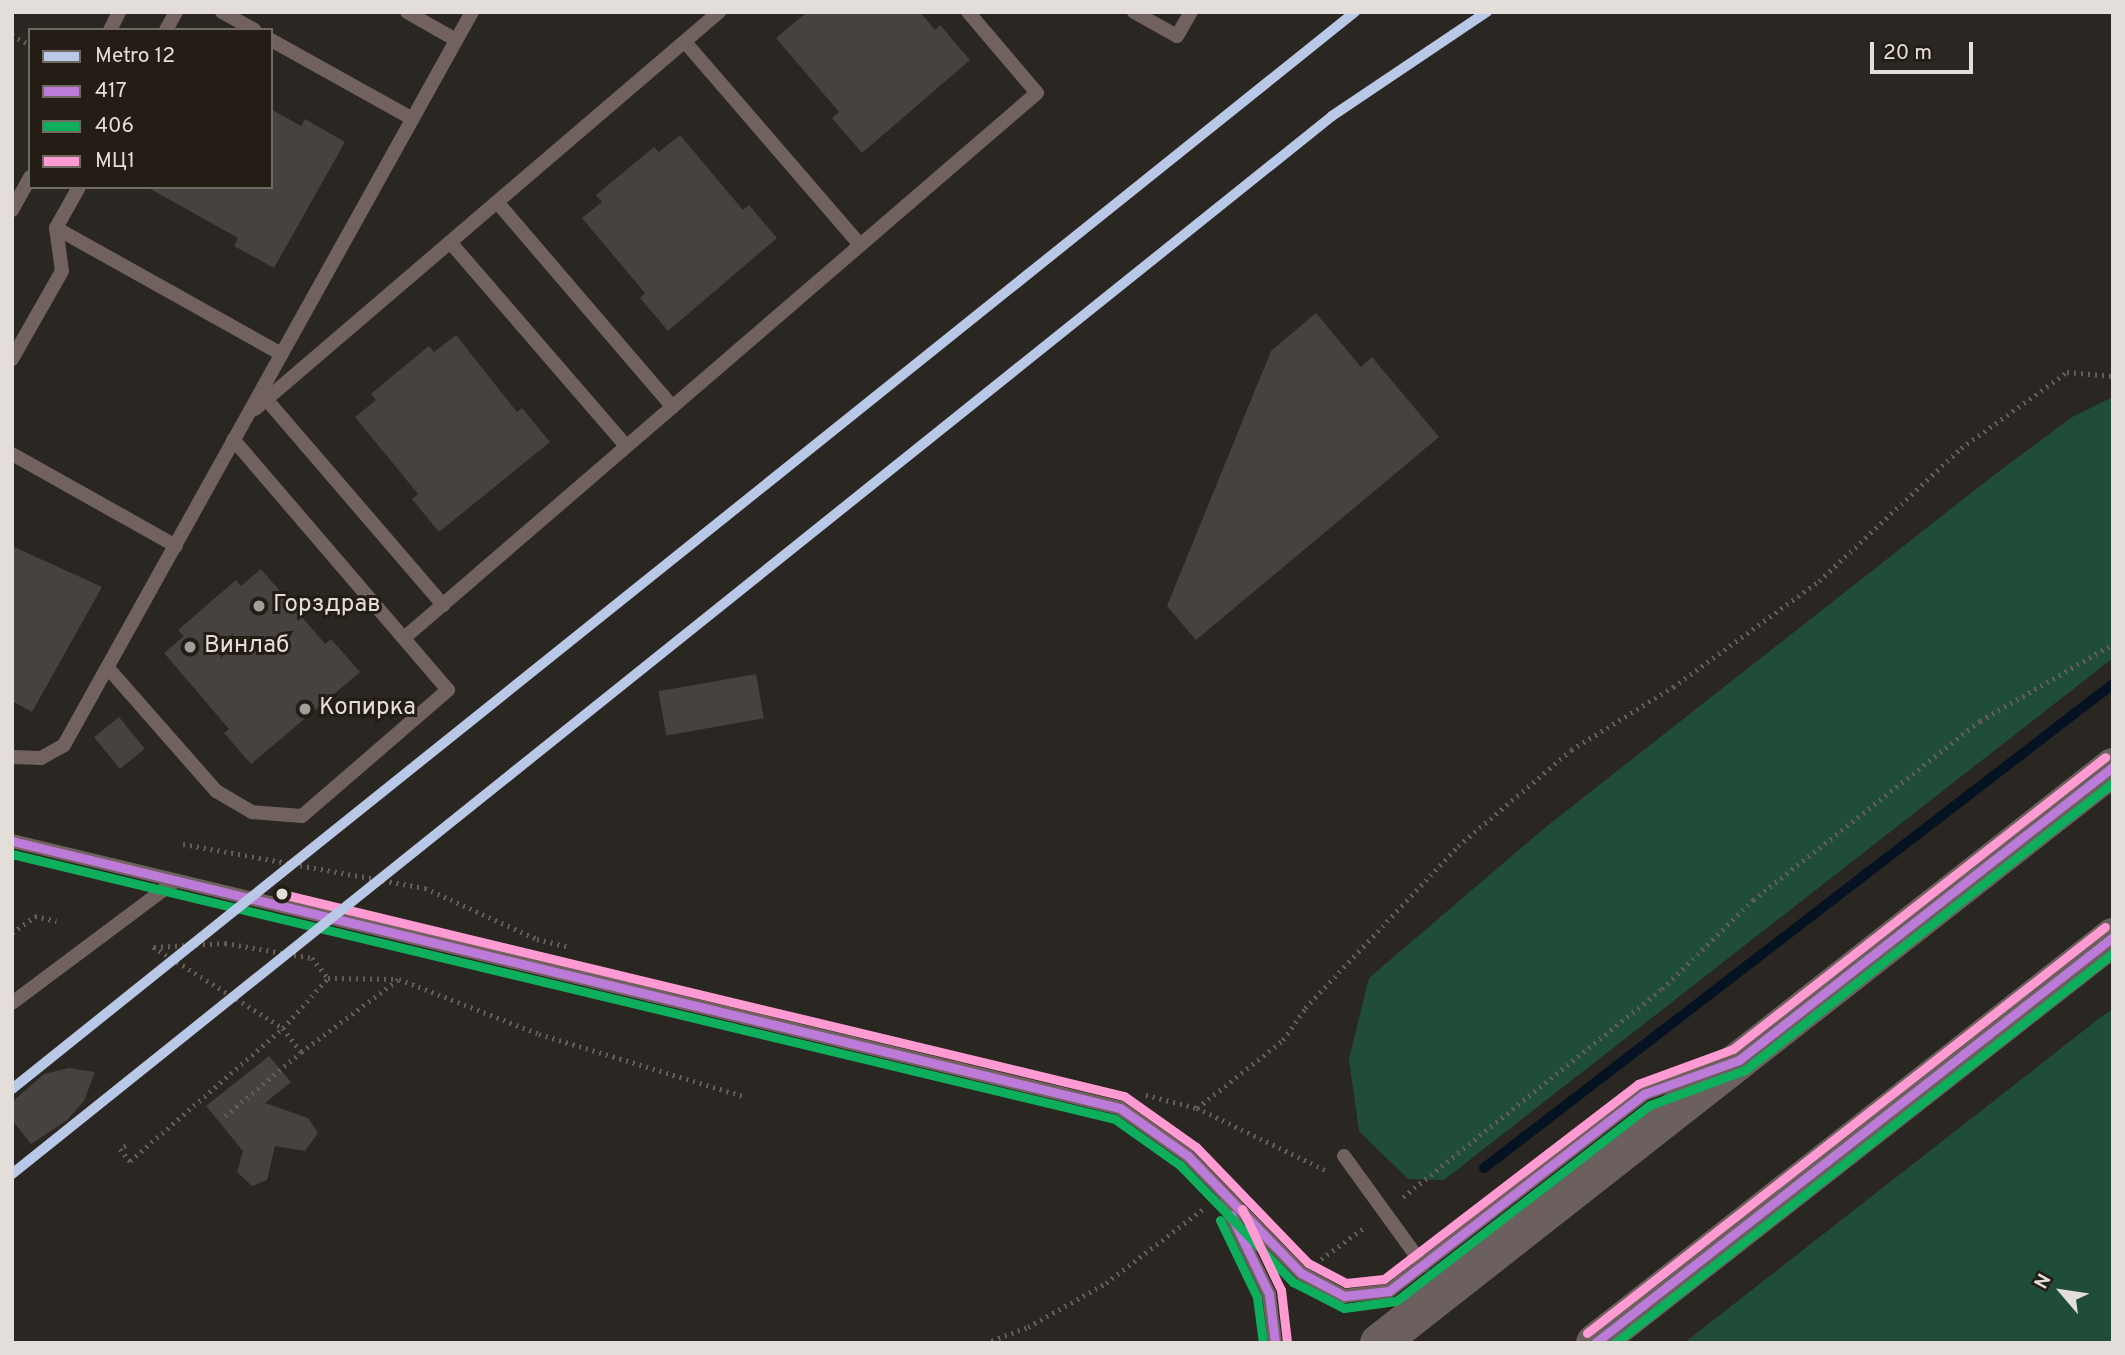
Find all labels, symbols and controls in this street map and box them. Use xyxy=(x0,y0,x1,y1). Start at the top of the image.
legend xyxy=(28,28,273,189)
scale bar xyxy=(1873,28,1976,72)
text: 20 m xyxy=(1883,40,1932,67)
text: Metro 12 xyxy=(95,43,175,70)
text: 417 xyxy=(95,78,127,105)
text: 406 xyxy=(95,113,134,140)
text: МЦ1 xyxy=(95,148,135,175)
place label: Горздрав xyxy=(273,592,381,620)
marker: Горздрав xyxy=(251,598,267,614)
place label: Винлаб xyxy=(204,633,289,661)
marker: Винлаб xyxy=(182,639,198,655)
place label: Копирка xyxy=(319,695,416,723)
marker: Копирка xyxy=(297,701,313,717)
unlabelled marker xyxy=(275,887,289,901)
north arrow xyxy=(2027,1257,2097,1327)
text: N xyxy=(2030,1270,2057,1294)

